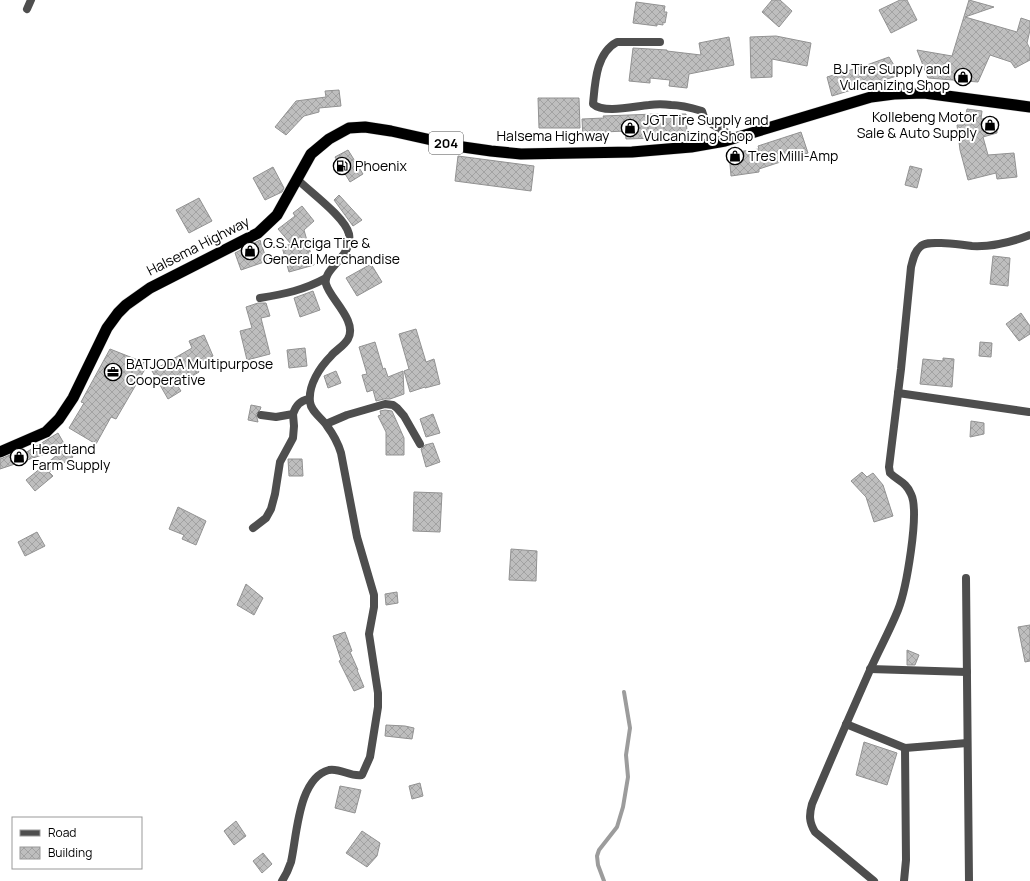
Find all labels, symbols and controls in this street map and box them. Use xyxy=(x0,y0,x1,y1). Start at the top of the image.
place label: BJ Tire Supply and Vulcanizing Shop xyxy=(833,59,950,94)
shop icon: BJ Tire Supply and Vulcanizing Shop xyxy=(953,67,973,87)
place label: Kollebeng Motor Sale & Auto Supply xyxy=(857,107,978,142)
place label: JGT Tire Supply and Vulcanizing Shop xyxy=(643,110,769,145)
shop icon: Kollebeng Motor Sale & Auto Supply xyxy=(980,115,1000,135)
shop icon: JGT Tire Supply and Vulcanizing Shop xyxy=(620,118,640,138)
street label: Halsema Highway xyxy=(497,126,610,145)
road number: 204 xyxy=(429,132,463,154)
shop icon: Tres Milli-Amp xyxy=(725,146,745,166)
place label: Tres Milli-Amp xyxy=(748,146,838,165)
fuel station icon: Phoenix xyxy=(332,156,352,176)
place label: Phoenix xyxy=(355,156,408,175)
street label: Halsema Highway xyxy=(143,211,253,280)
place label: G.S. Arciga Tire & General Merchandise xyxy=(263,233,400,268)
shop icon: G.S. Arciga Tire & General Merchandise xyxy=(240,241,260,261)
place label: BATJODA Multipurpose Cooperative xyxy=(126,354,273,389)
office icon: BATJODA Multipurpose Cooperative xyxy=(103,362,123,382)
place label: Heartland Farm Supply xyxy=(32,439,111,474)
shop icon: Heartland Farm Supply xyxy=(9,447,29,467)
legend xyxy=(12,817,142,869)
text: Road xyxy=(48,824,76,841)
text: Building xyxy=(48,844,92,861)

